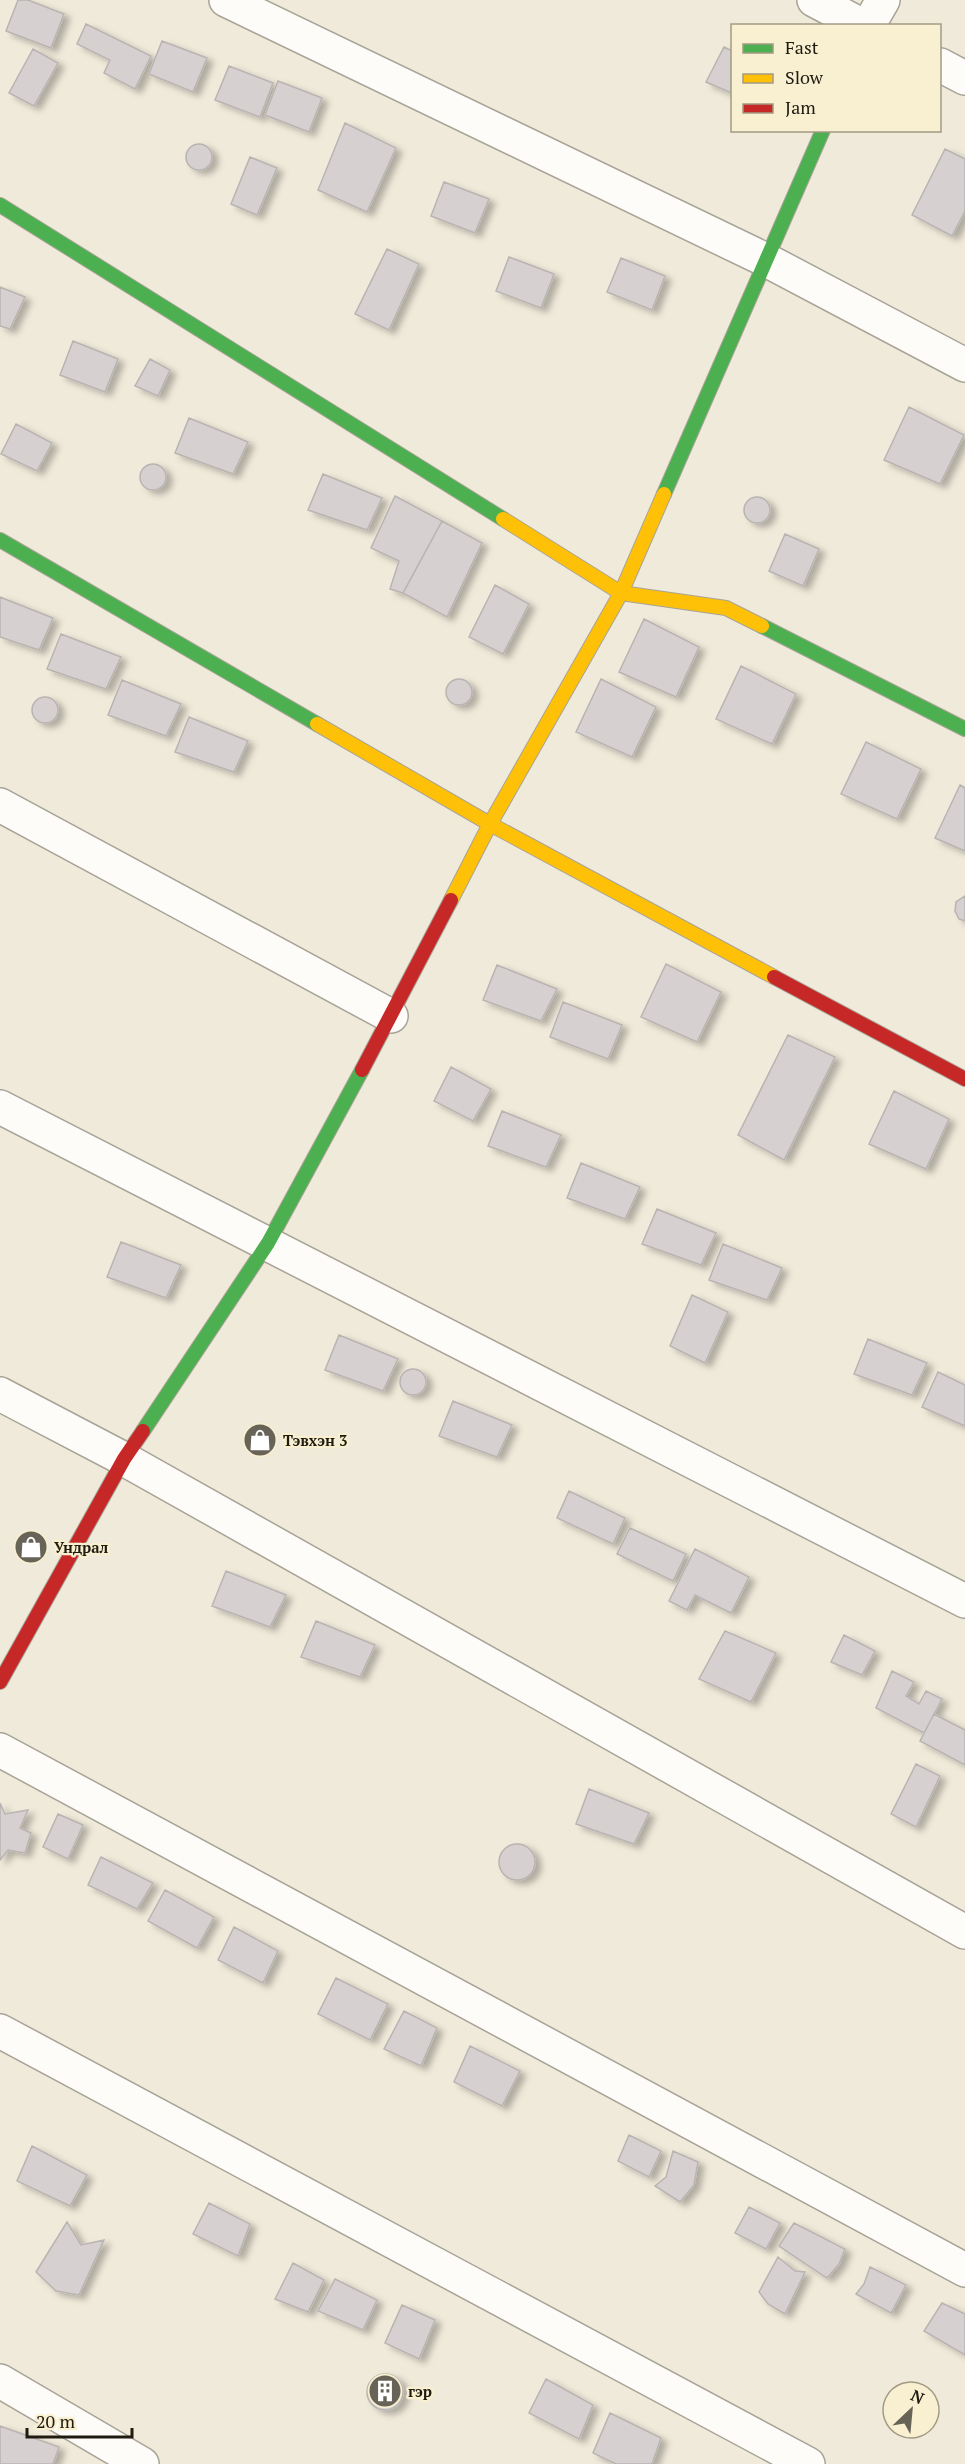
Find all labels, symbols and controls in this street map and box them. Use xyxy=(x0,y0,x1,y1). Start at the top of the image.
legend xyxy=(731,24,941,132)
text: Fast xyxy=(785,35,819,59)
text: Slow xyxy=(785,65,824,89)
text: Jam xyxy=(785,95,816,119)
shop icon: Тэвхэн 3 xyxy=(242,1422,278,1458)
place label: Тэвхэн 3 xyxy=(283,1430,347,1450)
shop icon: Ундрал xyxy=(13,1529,49,1565)
place label: Ундрал xyxy=(54,1537,108,1557)
building icon: гэр xyxy=(367,2373,403,2409)
north arrow xyxy=(881,2380,941,2440)
place label: гэр xyxy=(408,2381,432,2401)
text: N xyxy=(907,2384,928,2409)
scale bar xyxy=(27,2401,132,2439)
text: 20 m xyxy=(36,2409,76,2433)

